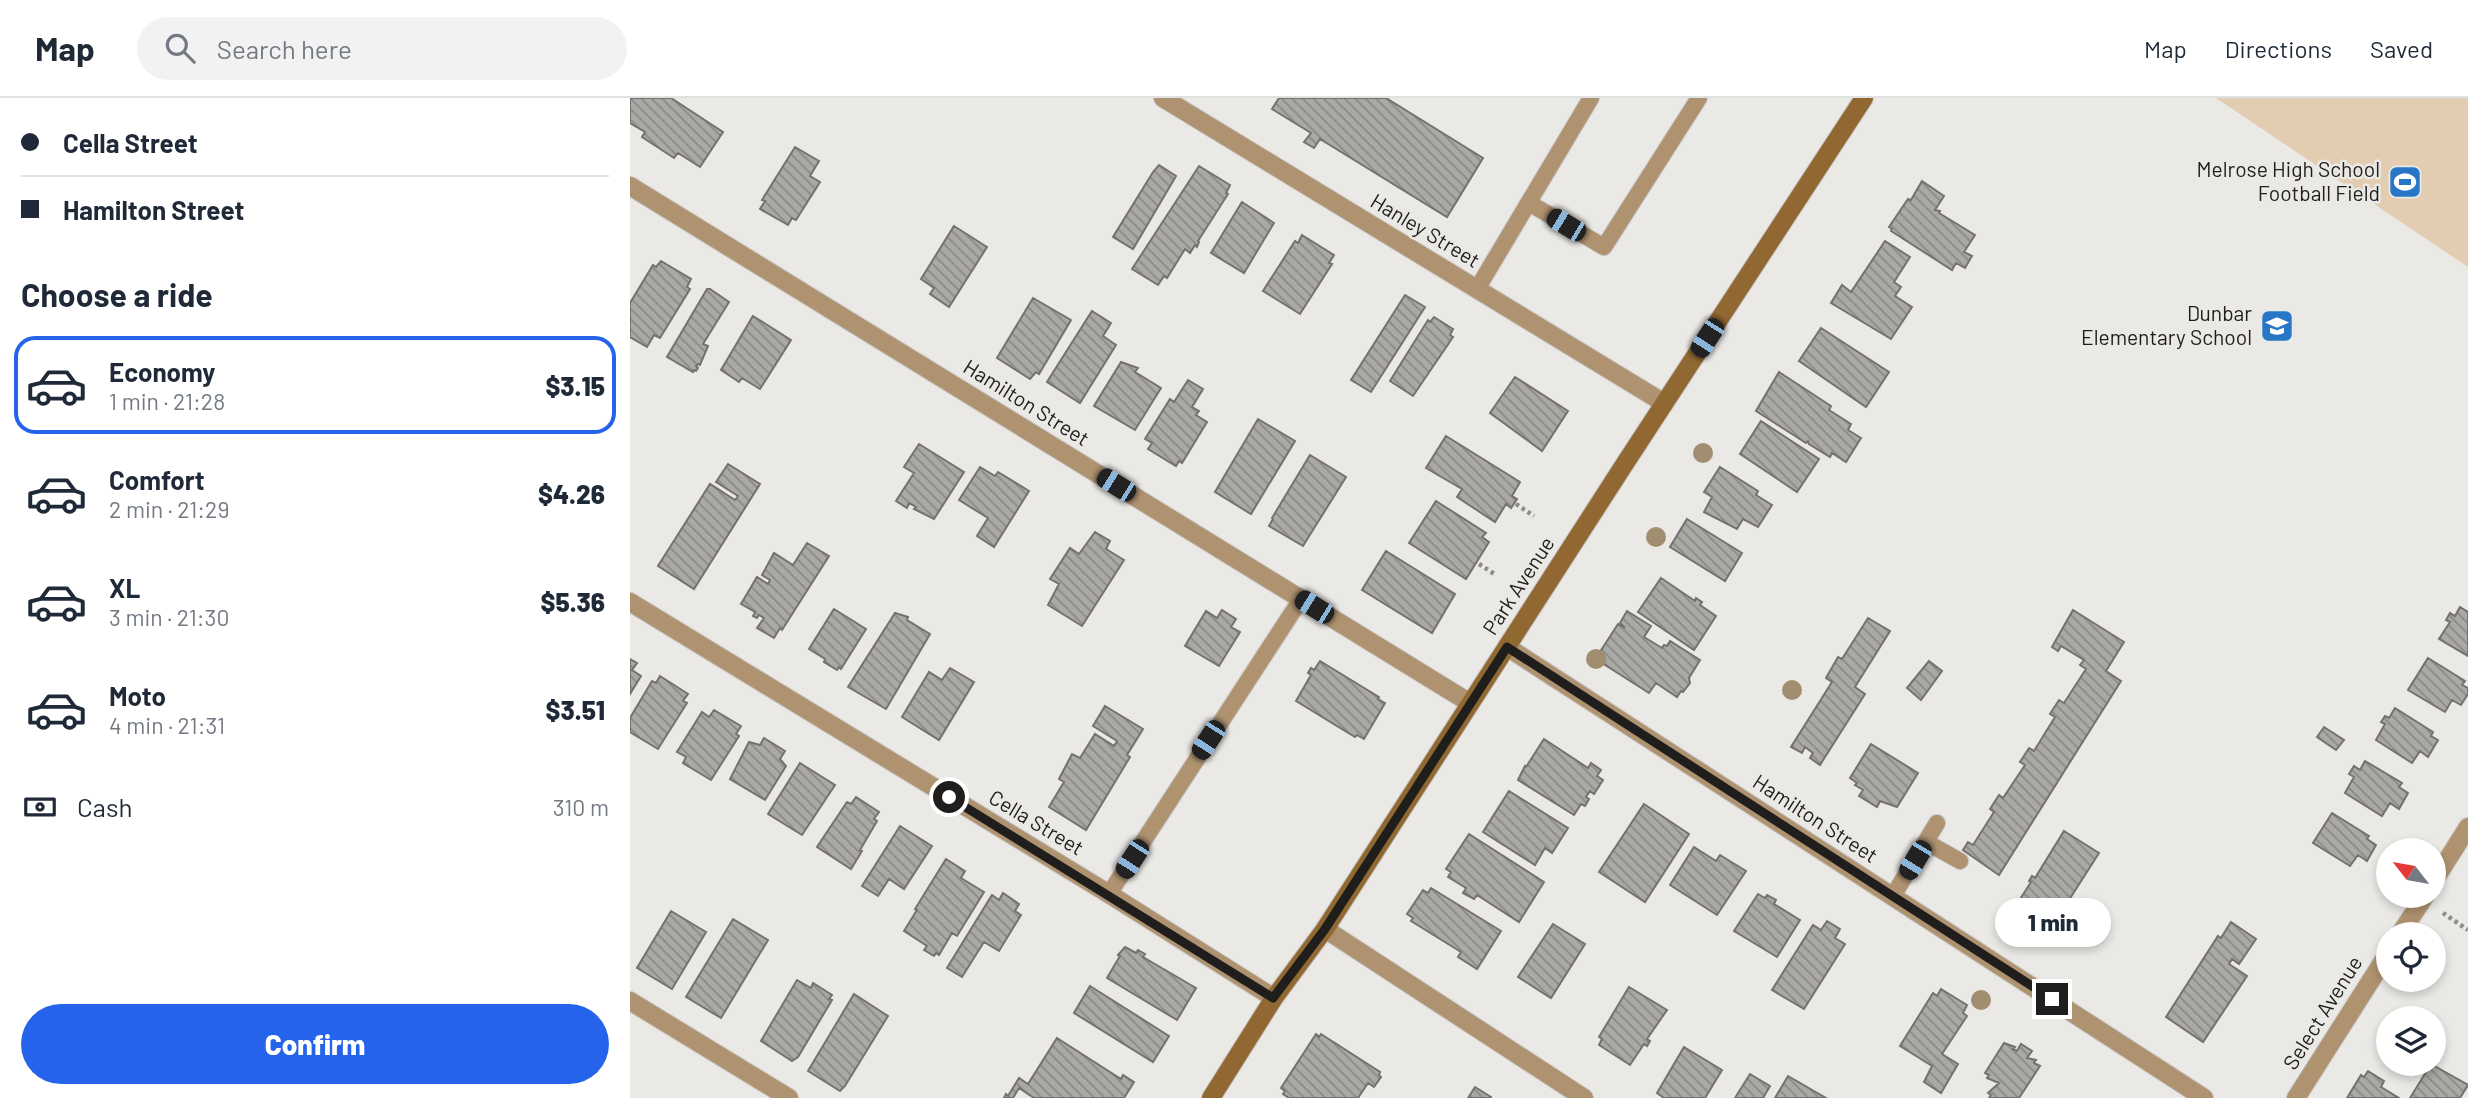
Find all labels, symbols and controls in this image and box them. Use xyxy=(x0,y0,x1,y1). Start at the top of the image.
search box xyxy=(137,17,627,80)
text: Map xyxy=(35,28,95,68)
icon: search xyxy=(161,29,199,67)
text: Search here xyxy=(217,33,352,64)
text: Map xyxy=(2144,34,2187,63)
text: Directions xyxy=(2225,34,2332,63)
text: Saved xyxy=(2370,34,2433,63)
text: Cella Street xyxy=(63,127,198,158)
place label: Melrose High School Football Field xyxy=(2197,156,2380,205)
sports icon: Melrose High School Football Field xyxy=(2386,163,2424,201)
street label: Hanley Street xyxy=(1367,187,1485,272)
text: Hamilton Street xyxy=(63,194,244,225)
car xyxy=(1543,205,1590,245)
text: Choose a ride xyxy=(21,275,213,313)
place label: Dunbar Elementary School xyxy=(2081,300,2252,349)
school or university icon: Dunbar Elementary School xyxy=(2258,307,2296,345)
car xyxy=(1687,315,1728,361)
street label: Hamilton Street xyxy=(959,353,1094,450)
icon: car xyxy=(25,354,88,417)
text: Economy xyxy=(109,356,215,387)
text: $3.15 xyxy=(545,370,605,401)
text: 1 min · 21:28 xyxy=(109,387,225,415)
icon: car xyxy=(25,462,88,525)
text: Comfort xyxy=(109,464,205,495)
car xyxy=(1093,465,1140,505)
text: $4.26 xyxy=(538,478,605,509)
text: 2 min · 21:29 xyxy=(109,495,229,523)
street label: Park Avenue xyxy=(1477,531,1559,639)
icon: car xyxy=(25,570,88,633)
text: XL xyxy=(109,572,140,603)
text: $5.36 xyxy=(540,586,605,617)
car xyxy=(1291,587,1338,627)
text: 3 min · 21:30 xyxy=(109,603,229,631)
icon: car xyxy=(25,678,88,741)
text: Moto xyxy=(109,680,166,711)
text: $3.51 xyxy=(546,694,605,725)
text: 4 min · 21:31 xyxy=(109,711,225,739)
car xyxy=(1188,717,1229,763)
street label: Hamilton Street xyxy=(1749,768,1883,867)
route start xyxy=(933,781,965,813)
street label: Cella Street xyxy=(985,784,1089,860)
icon: cash xyxy=(21,788,59,826)
text: Cash xyxy=(77,791,132,822)
text: 310 m xyxy=(553,793,609,821)
car xyxy=(1112,836,1153,882)
car xyxy=(1896,837,1935,883)
north arrow xyxy=(2376,838,2446,908)
map controls xyxy=(2376,838,2446,1076)
callout: 1 min xyxy=(1994,898,2110,946)
text: 1 min xyxy=(2028,908,2078,936)
button: locate xyxy=(2376,922,2446,992)
street label: Select Avenue xyxy=(2277,951,2367,1074)
route end xyxy=(2036,983,2068,1015)
button: Confirm xyxy=(21,1004,609,1084)
button: layers xyxy=(2376,1006,2446,1076)

